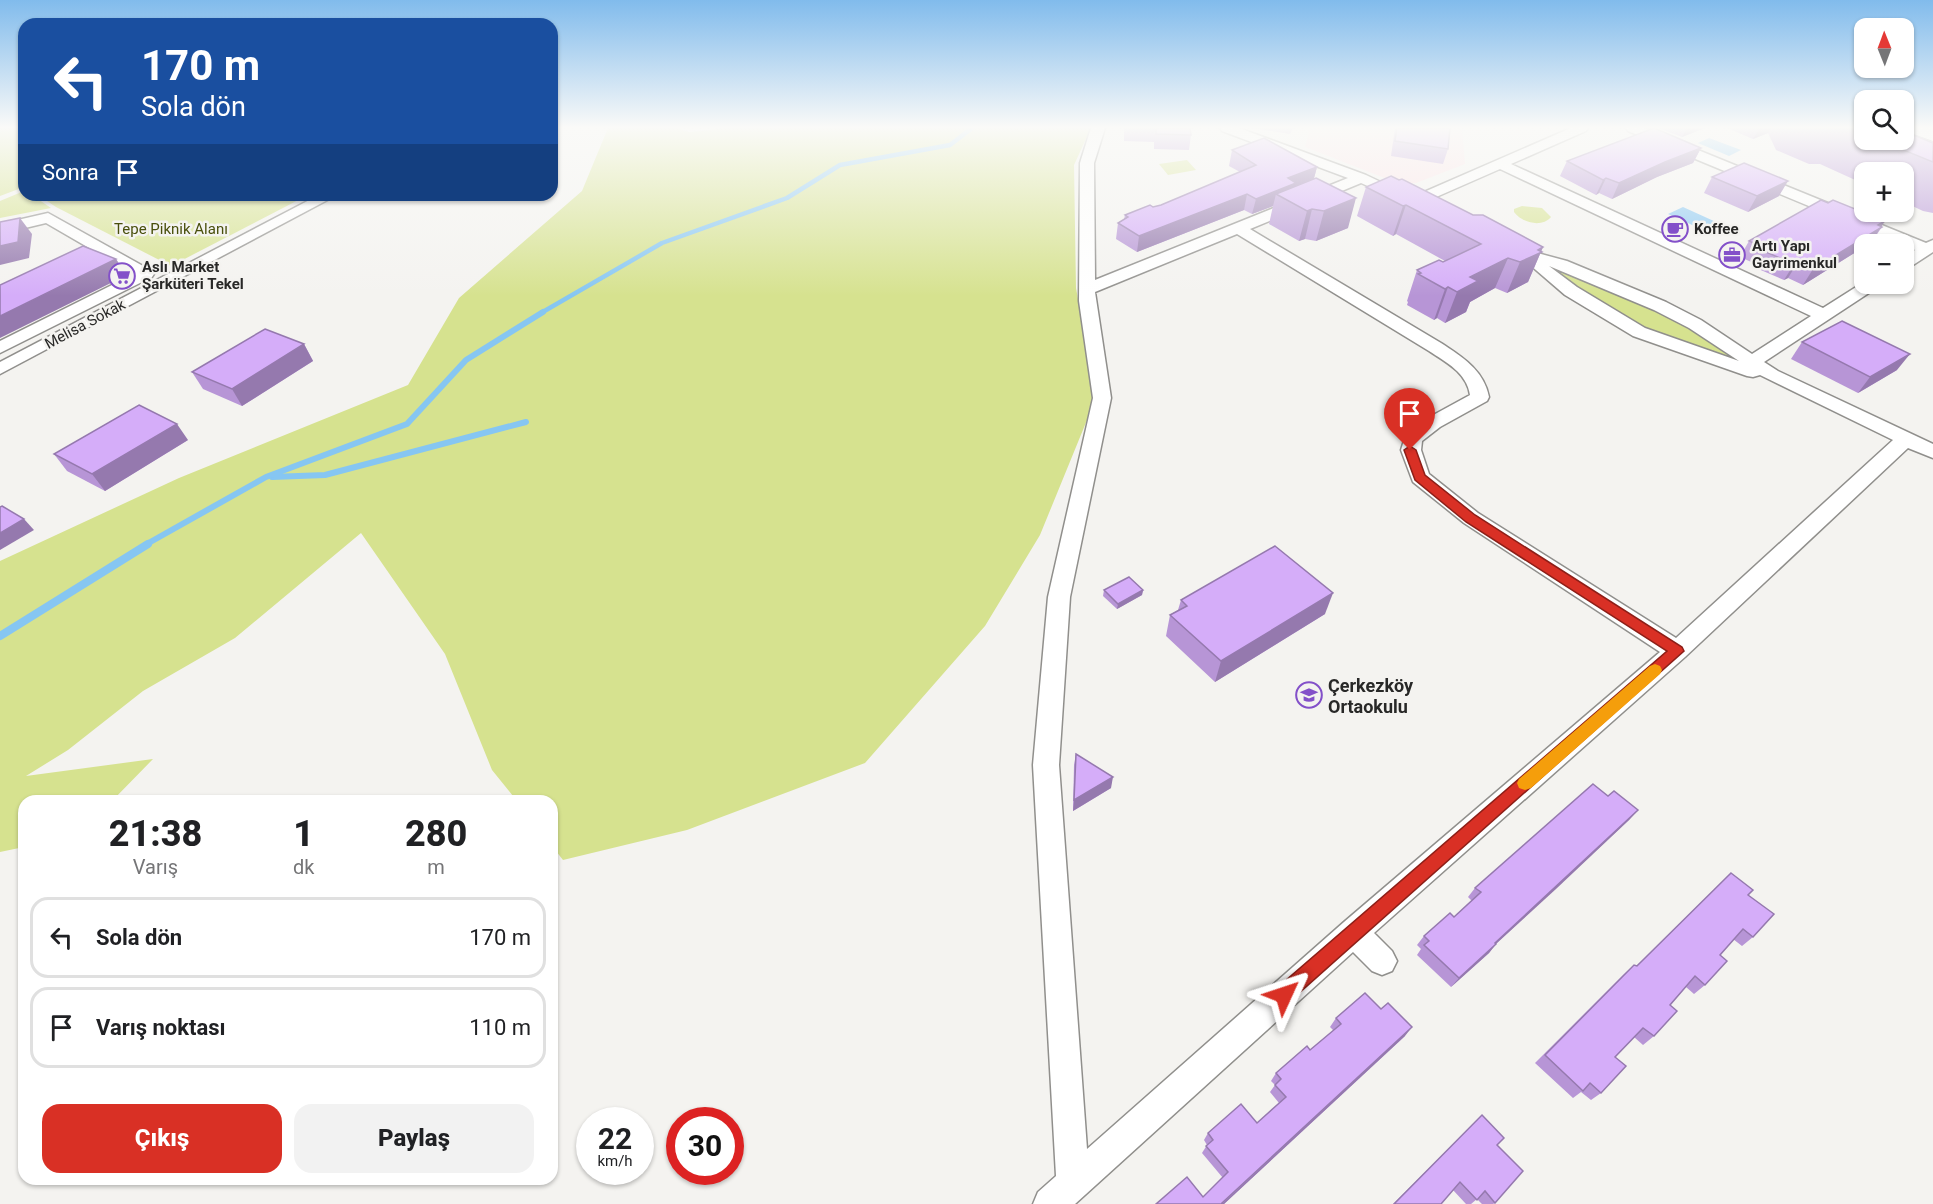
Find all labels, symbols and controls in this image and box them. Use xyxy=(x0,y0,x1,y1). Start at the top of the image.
north arrow xyxy=(1854,18,1914,78)
map controls xyxy=(1854,18,1914,294)
text: 170 m xyxy=(141,41,260,90)
icon: left xyxy=(42,42,120,120)
button: search xyxy=(1854,90,1914,150)
text: Sola dön xyxy=(141,91,246,123)
icon: arrive xyxy=(111,156,144,189)
text: Sonra xyxy=(42,160,99,185)
button: + xyxy=(1854,162,1914,222)
cafe icon: Koffee xyxy=(1660,214,1690,244)
park label: Tepe Piknik Alanı xyxy=(114,220,228,238)
place label: Koffee xyxy=(1694,220,1739,238)
button: − xyxy=(1854,234,1914,294)
place label: Artı Yapı Gayrimenkul xyxy=(1752,237,1837,272)
office icon: Artı Yapı Gayrimenkul xyxy=(1717,240,1747,270)
place label: Aslı Market Şarküteri Tekel xyxy=(142,258,244,293)
supermarket icon: Aslı Market Şarküteri Tekel xyxy=(107,261,137,291)
street label: Melisa Sokak xyxy=(42,295,129,353)
pin xyxy=(1384,388,1435,450)
icon: arrive xyxy=(1393,397,1426,430)
place label: Çerkezköy Ortaokulu xyxy=(1328,675,1414,717)
school or university icon: Çerkezköy Ortaokulu xyxy=(1294,680,1324,710)
text: 21:38 xyxy=(109,813,202,855)
text: 1 xyxy=(293,813,314,855)
text: 280 xyxy=(405,813,467,855)
text: Varış xyxy=(133,855,178,879)
text: dk xyxy=(293,855,314,879)
text: m xyxy=(427,855,445,879)
icon: left xyxy=(45,921,78,954)
text: Sola dön xyxy=(96,925,182,950)
text: 170 m xyxy=(469,925,531,950)
position arrow xyxy=(1252,963,1316,1027)
icon: arrive xyxy=(45,1011,78,1044)
text: Varış noktası xyxy=(96,1015,226,1040)
text: 110 m xyxy=(469,1015,531,1040)
button: Çıkış xyxy=(42,1104,282,1173)
button: Paylaş xyxy=(294,1104,534,1173)
speed limit sign: 30 xyxy=(666,1107,744,1185)
text: 22 xyxy=(598,1121,632,1156)
text: km/h xyxy=(597,1152,633,1170)

